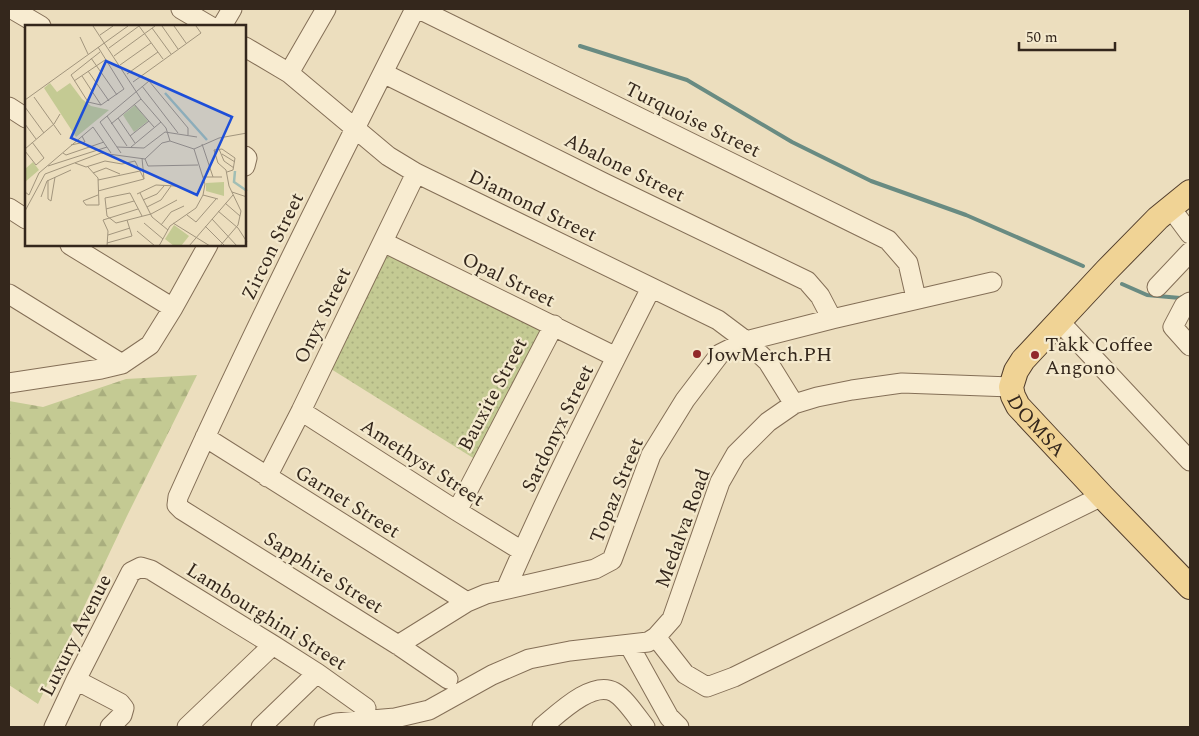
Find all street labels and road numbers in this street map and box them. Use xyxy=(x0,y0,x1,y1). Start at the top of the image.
street label: Turquoise Street xyxy=(620,74,766,166)
street label: Abalone Street xyxy=(559,126,690,210)
street label: Diamond Street xyxy=(463,162,602,250)
street label: Zircon Street xyxy=(234,187,312,305)
street label: Opal Street xyxy=(457,244,560,315)
street label: Onyx Street xyxy=(286,262,359,369)
street label: Bauxite Street xyxy=(450,332,535,457)
street label: Sardonyx Street xyxy=(514,359,602,498)
street label: DOMSA xyxy=(999,389,1072,464)
street label: Amethyst Street xyxy=(354,411,491,514)
street label: Topaz Street xyxy=(582,433,652,548)
street label: Garnet Street xyxy=(289,458,406,546)
street label: Medalva Road xyxy=(647,464,718,592)
street label: Sapphire Street xyxy=(258,524,389,622)
street label: Lambourghini Street xyxy=(180,555,353,678)
street label: Luxury Avenue xyxy=(32,569,120,702)

